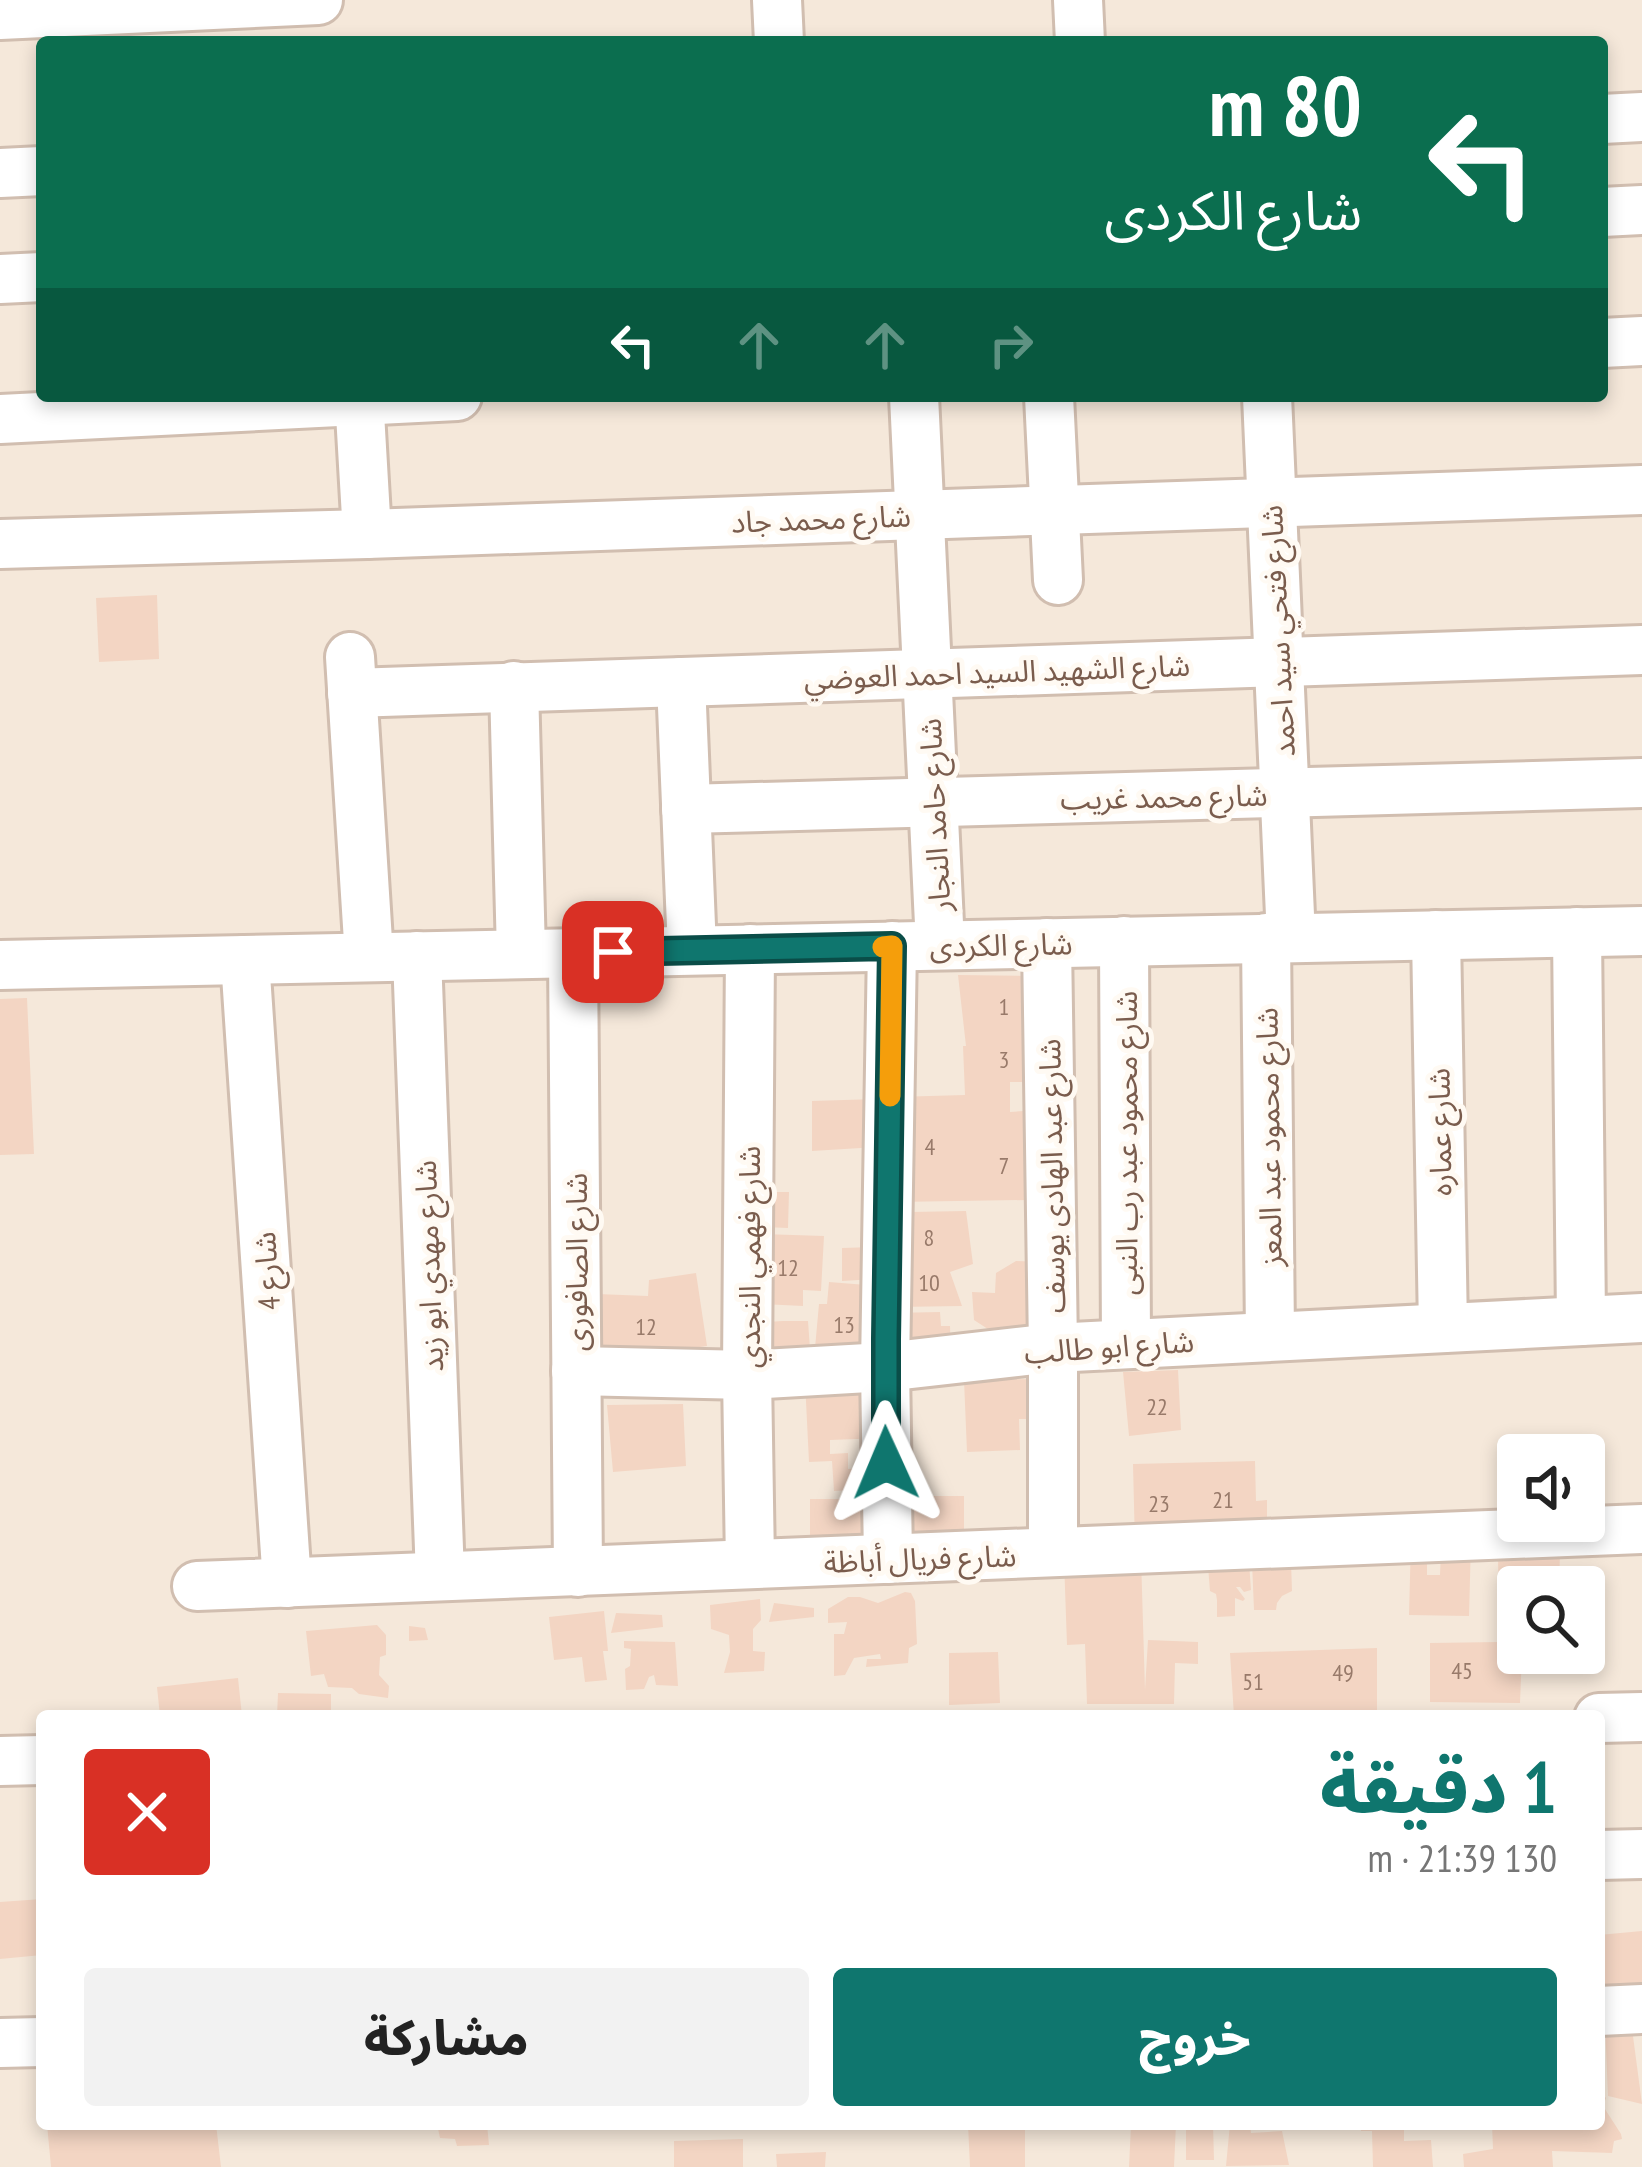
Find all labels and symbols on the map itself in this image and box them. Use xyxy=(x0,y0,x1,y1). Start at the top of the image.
street label: شارع محمد جاد xyxy=(730,495,912,545)
street label: شارع فتحي سيد احمد xyxy=(1251,504,1308,758)
street label: شارع الشهيد السيد احمد العوضي xyxy=(803,645,1191,702)
street label: شارع حامد النجار xyxy=(909,717,963,914)
street label: شارع محمد غريب xyxy=(1060,775,1268,821)
pin xyxy=(562,901,664,1003)
street label: شارع الكردى xyxy=(929,923,1073,969)
house number: 1 xyxy=(999,991,1009,1022)
street label: شارع محمود عبد رب النبى xyxy=(1106,991,1149,1295)
street label: شارع محمود عبد المعز xyxy=(1246,1007,1294,1268)
street label: شارع عبد الهادى يوسف xyxy=(1029,1038,1077,1314)
house number: 3 xyxy=(999,1044,1009,1075)
street label: شارع عماره xyxy=(1418,1068,1464,1196)
house number: 4 xyxy=(925,1131,936,1162)
street label: شارع فهمي النجدي xyxy=(729,1146,772,1368)
house number: 7 xyxy=(999,1150,1009,1181)
street label: شارع مهدي ابو زيد xyxy=(405,1159,456,1372)
street label: شارع الصافورى xyxy=(556,1173,599,1351)
house number: 8 xyxy=(924,1222,934,1253)
street label: شارع 4 xyxy=(244,1230,292,1311)
house number: 12 xyxy=(777,1252,799,1283)
house number: 10 xyxy=(918,1267,940,1298)
house number: 13 xyxy=(833,1309,855,1340)
house number: 12 xyxy=(635,1311,657,1342)
street label: شارع ابو طالب xyxy=(1023,1321,1196,1375)
house number: 22 xyxy=(1146,1391,1168,1422)
position arrow xyxy=(823,1400,949,1526)
house number: 21 xyxy=(1212,1484,1234,1515)
house number: 23 xyxy=(1148,1488,1170,1519)
street label: شارع فريال أباظة xyxy=(823,1535,1017,1585)
house number: 45 xyxy=(1451,1655,1473,1686)
house number: 49 xyxy=(1332,1657,1354,1688)
house number: 51 xyxy=(1242,1666,1264,1697)

